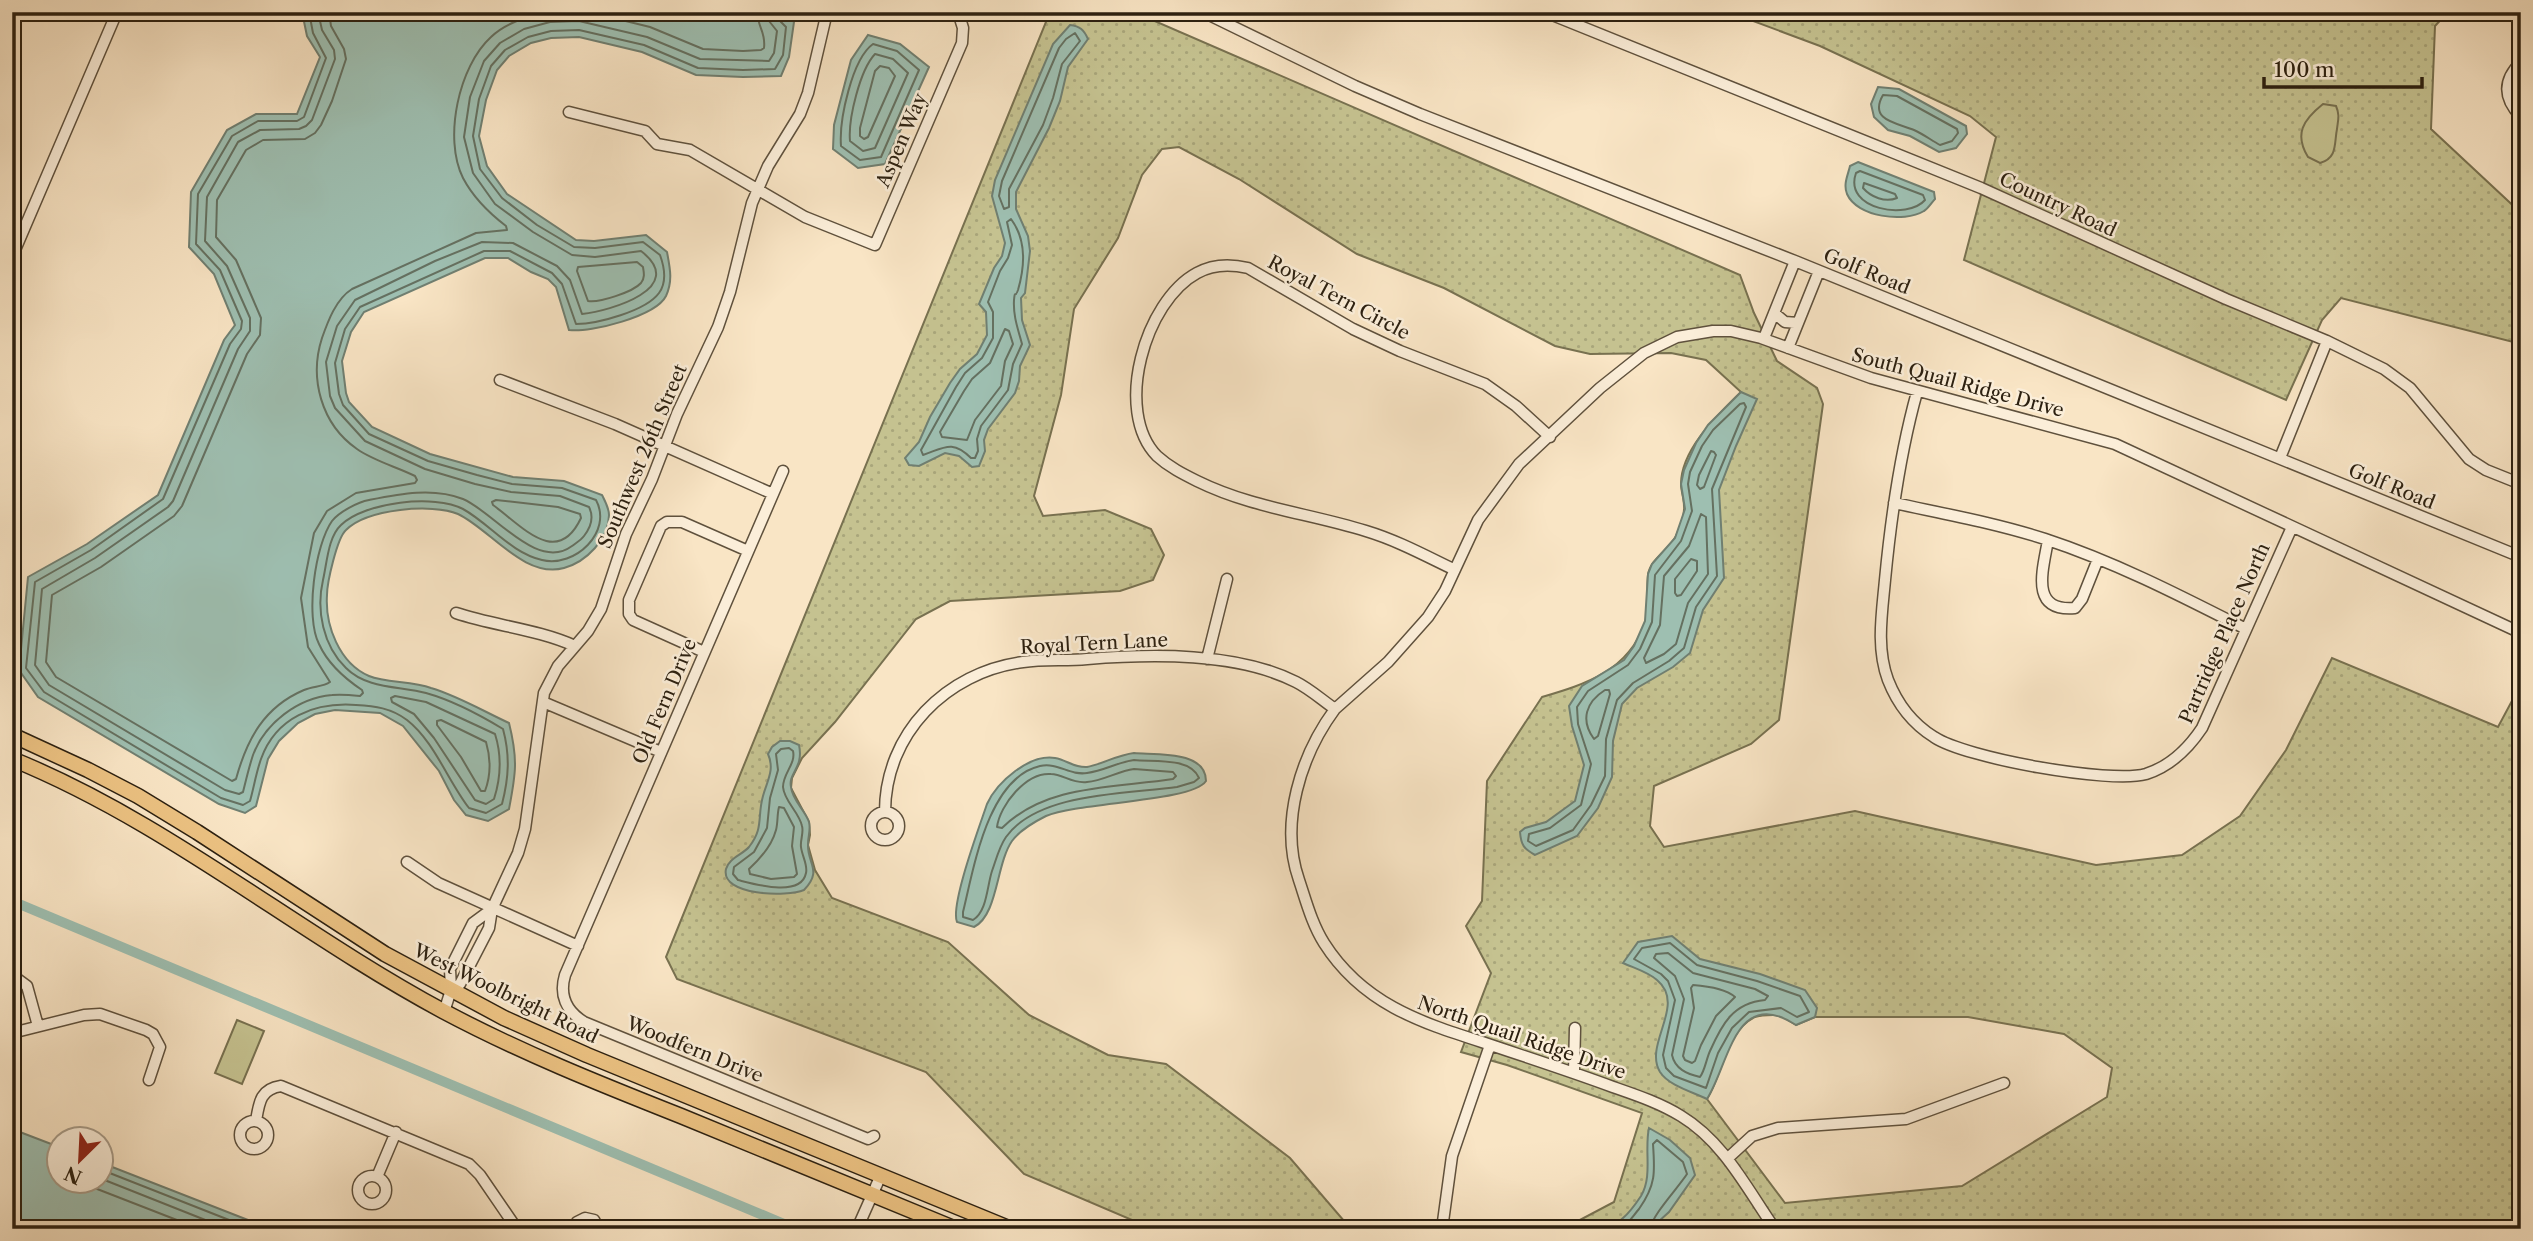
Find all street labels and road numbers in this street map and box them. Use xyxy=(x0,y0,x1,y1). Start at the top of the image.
street label: Aspen Way xyxy=(871,89,932,192)
street label: Country Road xyxy=(1996,167,2120,242)
street label: Golf Road xyxy=(1820,244,1914,299)
street label: Royal Tern Circle xyxy=(1264,250,1414,345)
street label: South Quail Ridge Drive xyxy=(1849,343,2066,422)
street label: Southwest 26th Street xyxy=(593,360,692,552)
street label: Golf Road xyxy=(2345,459,2439,514)
street label: Partridge Place North xyxy=(2174,539,2275,727)
street label: Royal Tern Lane xyxy=(1019,628,1169,659)
street label: Old Fern Drive xyxy=(628,635,701,768)
street label: West Woolbright Road xyxy=(409,938,602,1048)
street label: North Quail Ridge Drive xyxy=(1415,991,1629,1084)
street label: Woodfern Drive xyxy=(622,1011,767,1087)

